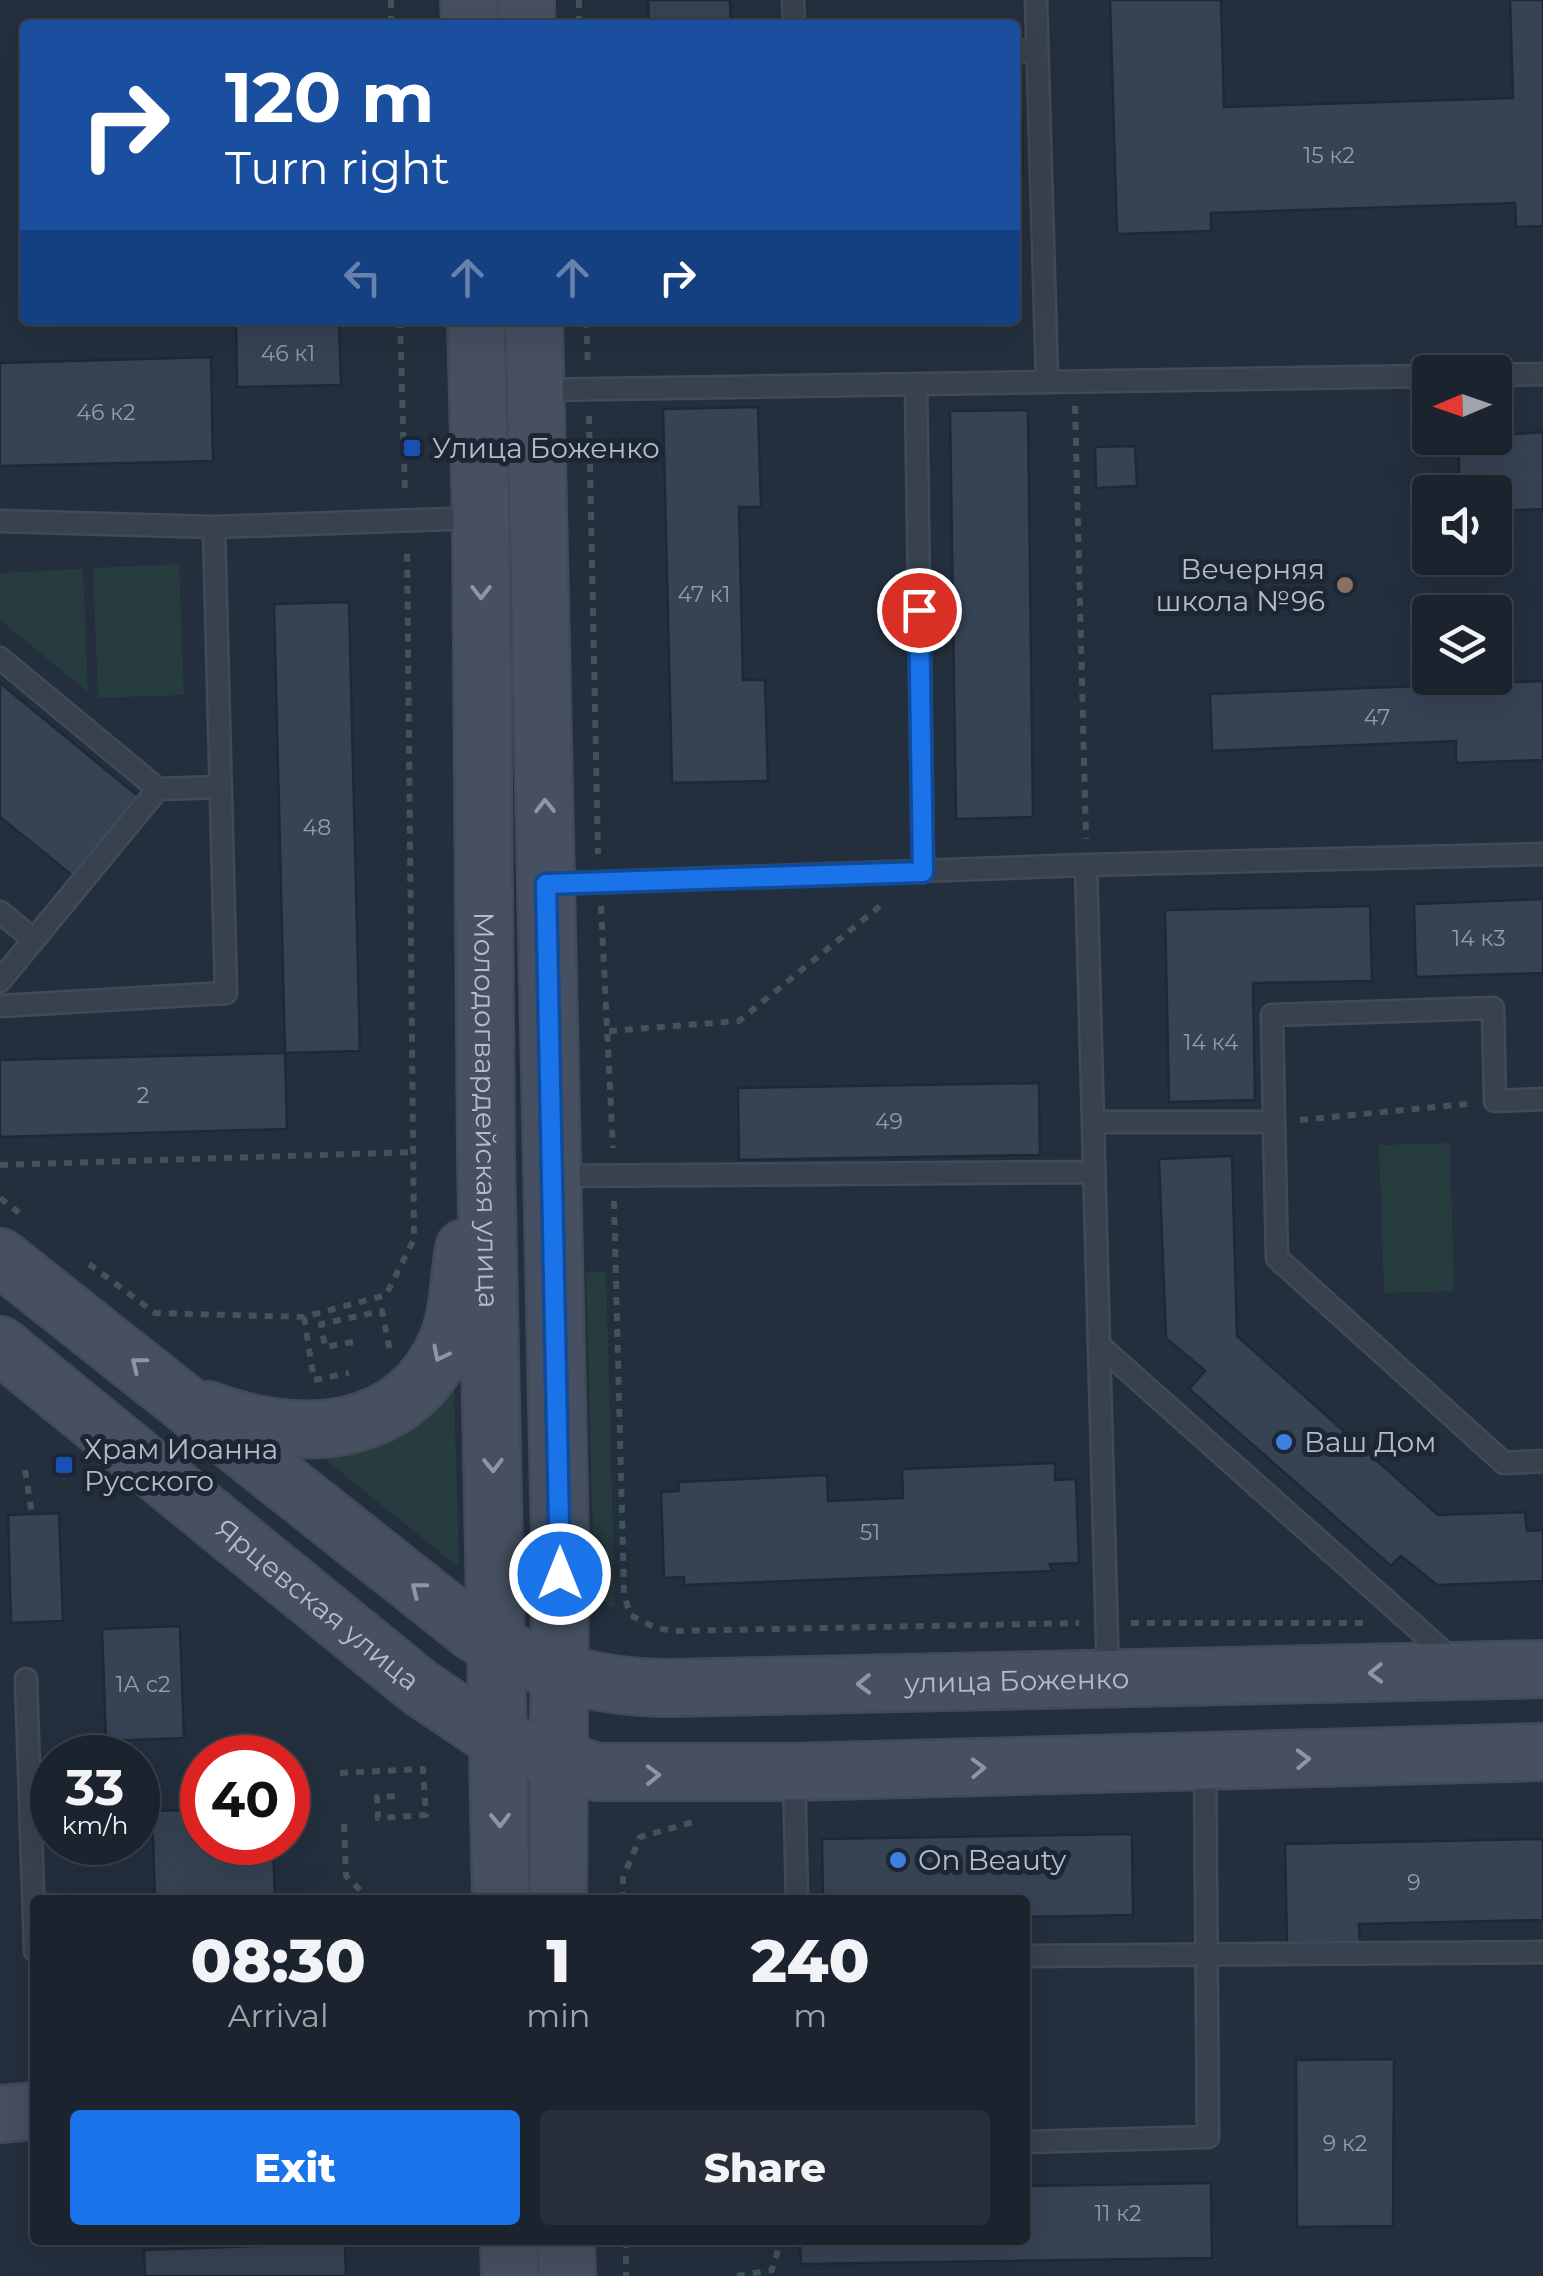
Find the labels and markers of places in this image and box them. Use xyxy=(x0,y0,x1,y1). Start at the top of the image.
place label: Улица Боженко xyxy=(432,431,660,465)
marker: Улица Боженко xyxy=(401,437,423,459)
place label: Вечерняя школа №96 xyxy=(1155,552,1325,618)
pin xyxy=(877,568,962,653)
marker: Вечерняя школа №96 xyxy=(1334,574,1356,596)
place label: Ваш Дом xyxy=(1304,1425,1436,1459)
marker: Ваш Дом xyxy=(1273,1431,1295,1453)
place label: Храм Иоанна Русского xyxy=(84,1432,278,1498)
marker: Храм Иоанна Русского xyxy=(53,1454,75,1476)
place label: On Beauty xyxy=(918,1843,1067,1877)
marker: On Beauty xyxy=(887,1849,909,1871)

